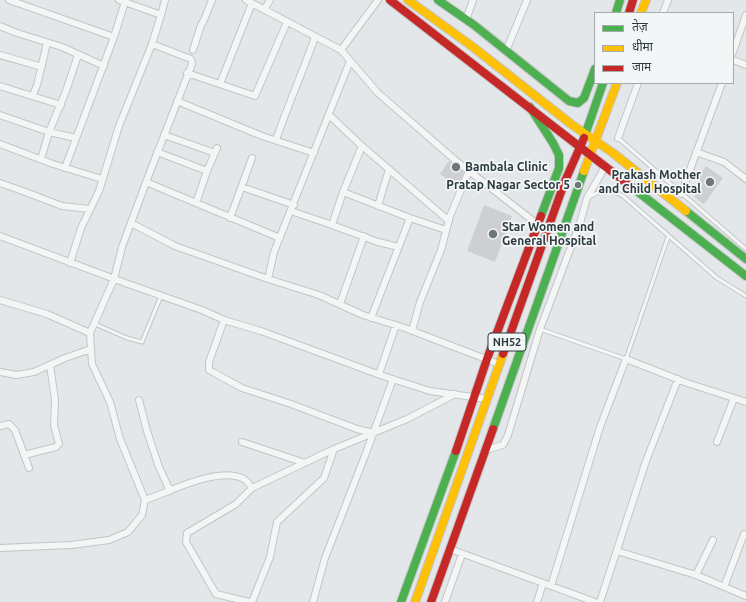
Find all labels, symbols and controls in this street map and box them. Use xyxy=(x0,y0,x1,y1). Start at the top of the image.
legend xyxy=(594,12,734,84)
text: तेज़ xyxy=(632,20,648,33)
text: धीमा xyxy=(632,40,653,53)
text: जाम xyxy=(632,60,651,73)
place label: Bambala Clinic xyxy=(465,160,548,174)
marker: Bambala Clinic xyxy=(450,161,462,173)
place label: Prakash Mother and Child Hospital xyxy=(598,168,701,196)
marker: Prakash Mother and Child Hospital xyxy=(704,176,716,188)
place label: Pratap Nagar Sector 5 xyxy=(446,178,570,192)
marker: Pratap Nagar Sector 5 xyxy=(573,180,583,190)
place label: Star Women and General Hospital xyxy=(502,220,596,248)
marker: Star Women and General Hospital xyxy=(487,228,499,240)
road number: NH52 xyxy=(488,333,526,351)

